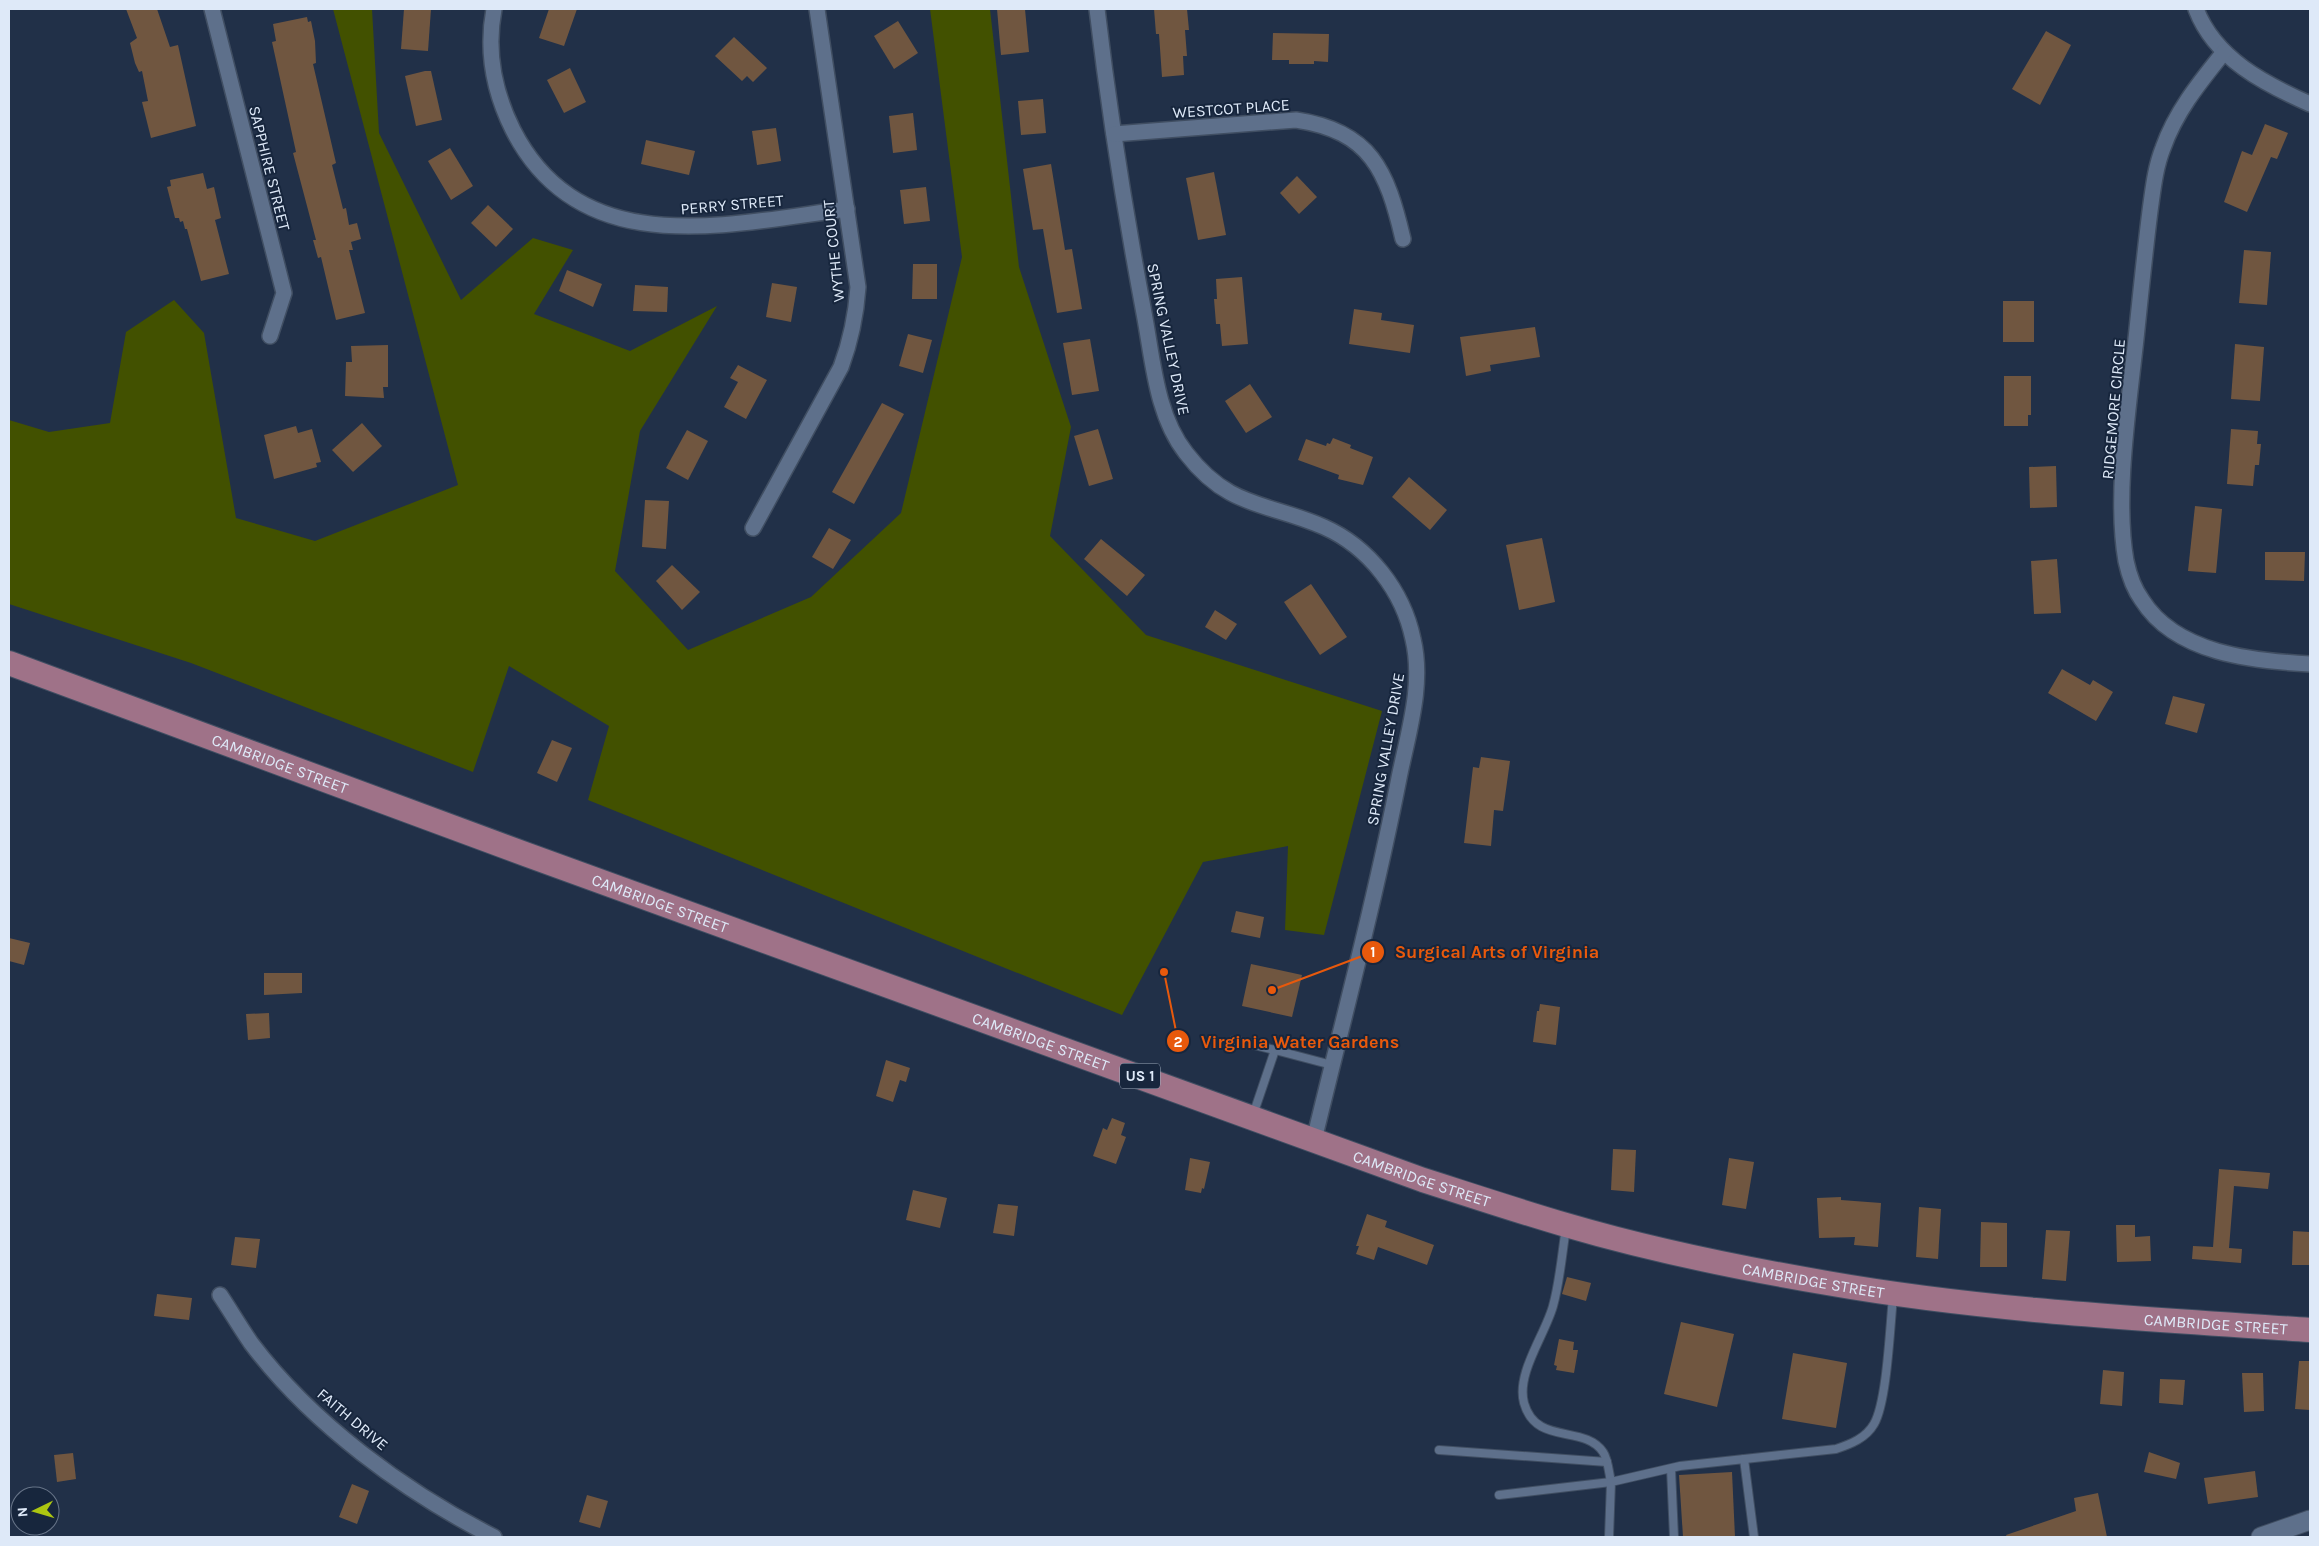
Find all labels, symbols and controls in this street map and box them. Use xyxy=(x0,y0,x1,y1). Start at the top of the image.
street label: WESTCOT PLACE xyxy=(1172,95,1290,122)
street label: SAPPHIRE STREET xyxy=(245,104,294,232)
street label: PERRY STREET xyxy=(680,191,784,218)
street label: WYTHE COURT xyxy=(819,199,848,303)
street label: SPRING VALLEY DRIVE xyxy=(1143,261,1194,417)
street label: RIDGEMORE CIRCLE xyxy=(2098,338,2129,480)
street label: SPRING VALLEY DRIVE xyxy=(1363,671,1408,827)
street label: CAMBRIDGE STREET xyxy=(209,730,351,798)
street label: CAMBRIDGE STREET xyxy=(589,870,731,937)
callout: Surgical Arts of Virginia xyxy=(1360,936,1610,969)
text: Surgical Arts of Virginia xyxy=(1395,941,1599,963)
text: 1 xyxy=(1370,943,1376,961)
street label: CAMBRIDGE STREET xyxy=(970,1008,1112,1075)
callout: Virginia Water Gardens xyxy=(1165,1025,1409,1058)
text: Virginia Water Gardens xyxy=(1201,1031,1399,1053)
text: 2 xyxy=(1173,1033,1183,1051)
road number: US 1 xyxy=(1120,1064,1160,1088)
street label: CAMBRIDGE STREET xyxy=(1350,1146,1493,1211)
street label: CAMBRIDGE STREET xyxy=(1740,1259,1886,1302)
street label: CAMBRIDGE STREET xyxy=(2143,1310,2288,1338)
street label: FAITH DRIVE xyxy=(313,1384,392,1454)
north arrow xyxy=(10,1486,60,1536)
text: N xyxy=(14,1506,31,1518)

